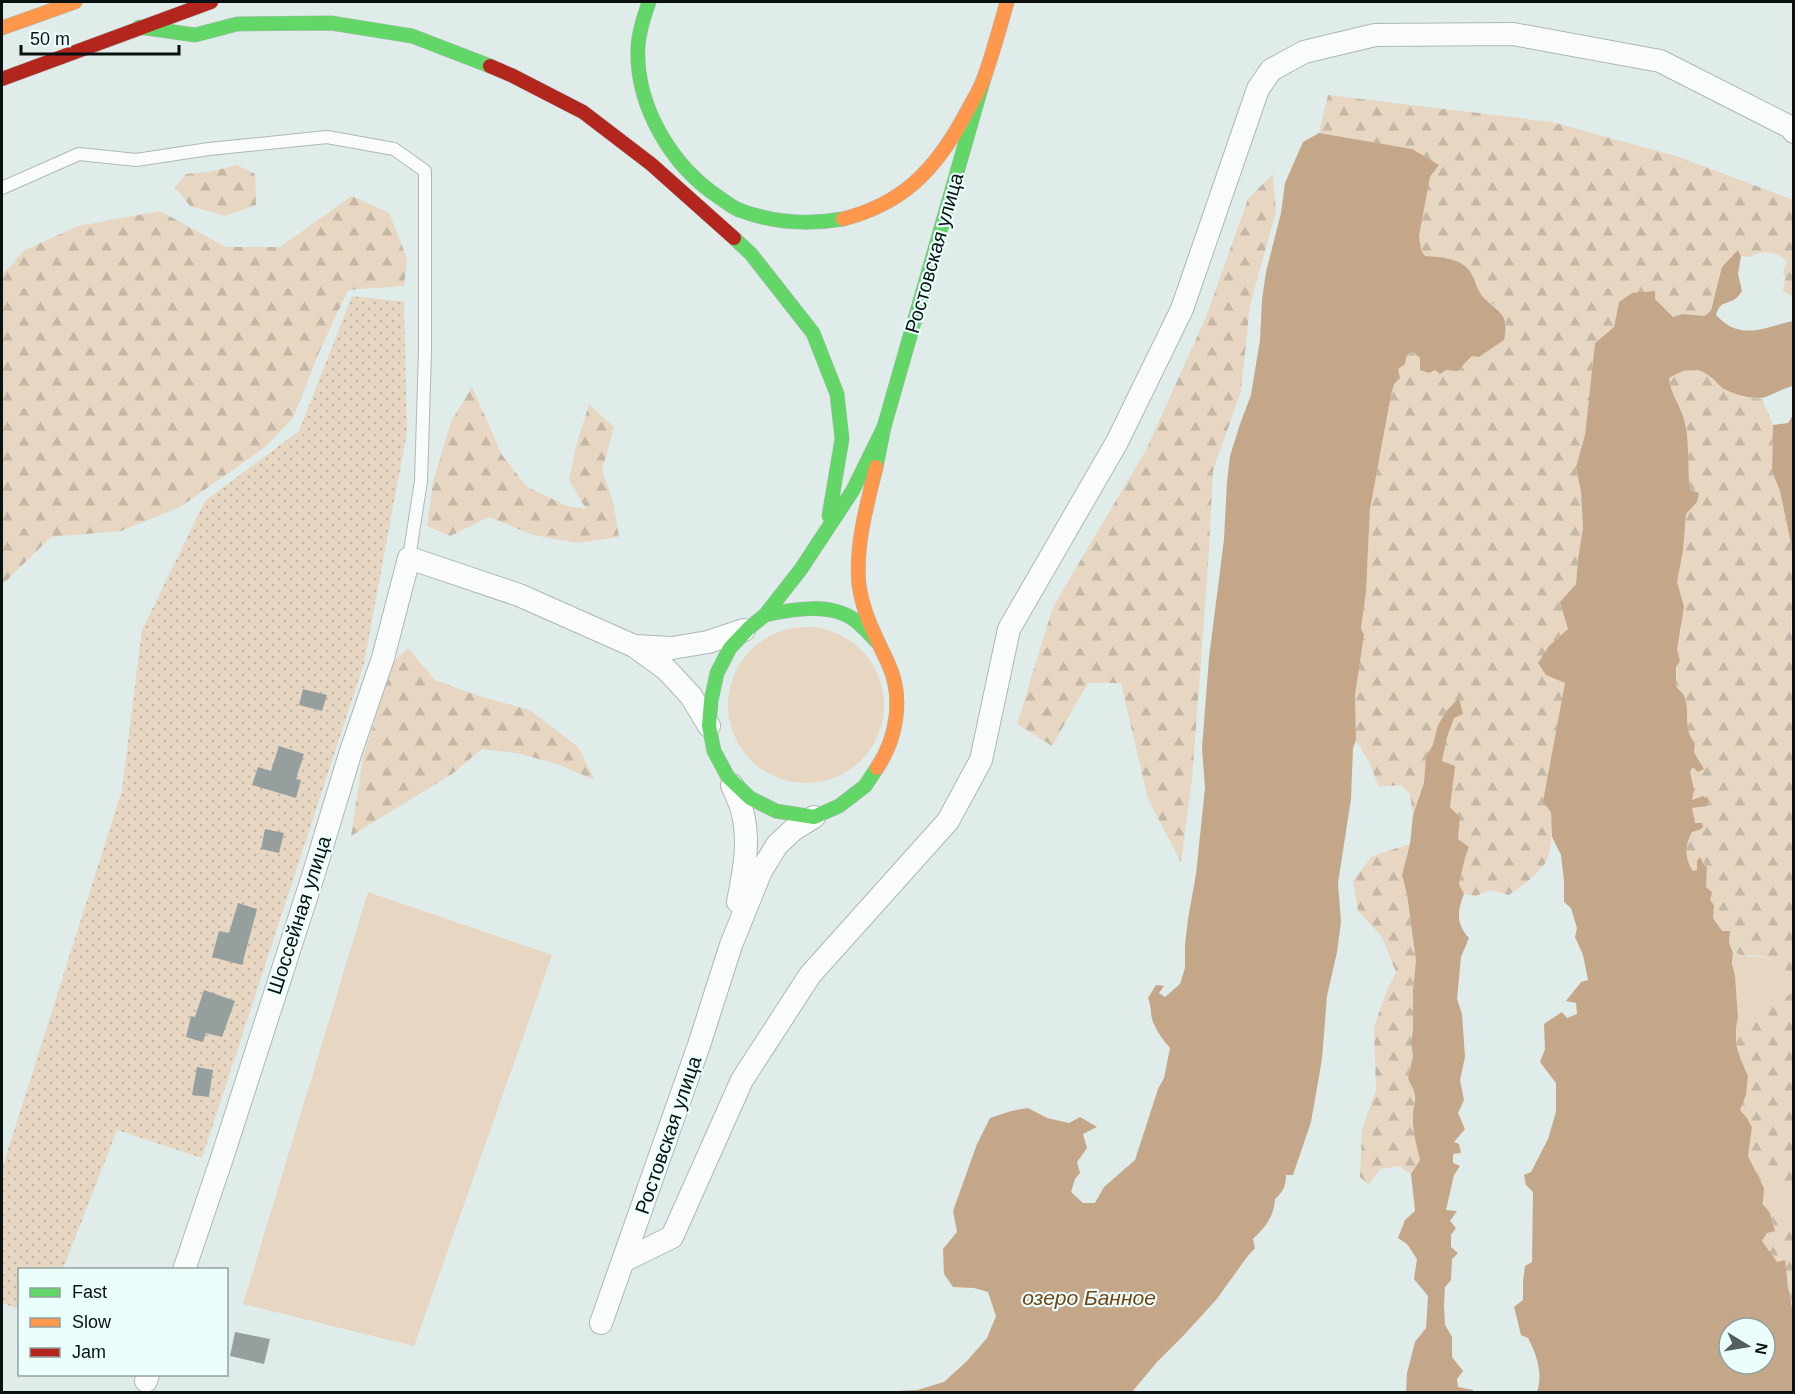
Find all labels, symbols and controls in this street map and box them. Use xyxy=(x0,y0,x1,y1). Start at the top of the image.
scale bar xyxy=(21,18,178,56)
text: 50 m xyxy=(30,29,70,49)
street label: Ростовская улица xyxy=(901,169,968,336)
street label: Шоссейная улица xyxy=(263,832,335,997)
street label: Ростовская улица xyxy=(631,1052,706,1217)
legend xyxy=(18,1268,228,1376)
text: Fast xyxy=(72,1282,107,1302)
water label: озеро Банное xyxy=(1022,1286,1156,1309)
text: Slow xyxy=(72,1312,112,1332)
north arrow xyxy=(1717,1316,1777,1376)
text: N xyxy=(1752,1341,1771,1356)
text: Jam xyxy=(72,1342,106,1362)

